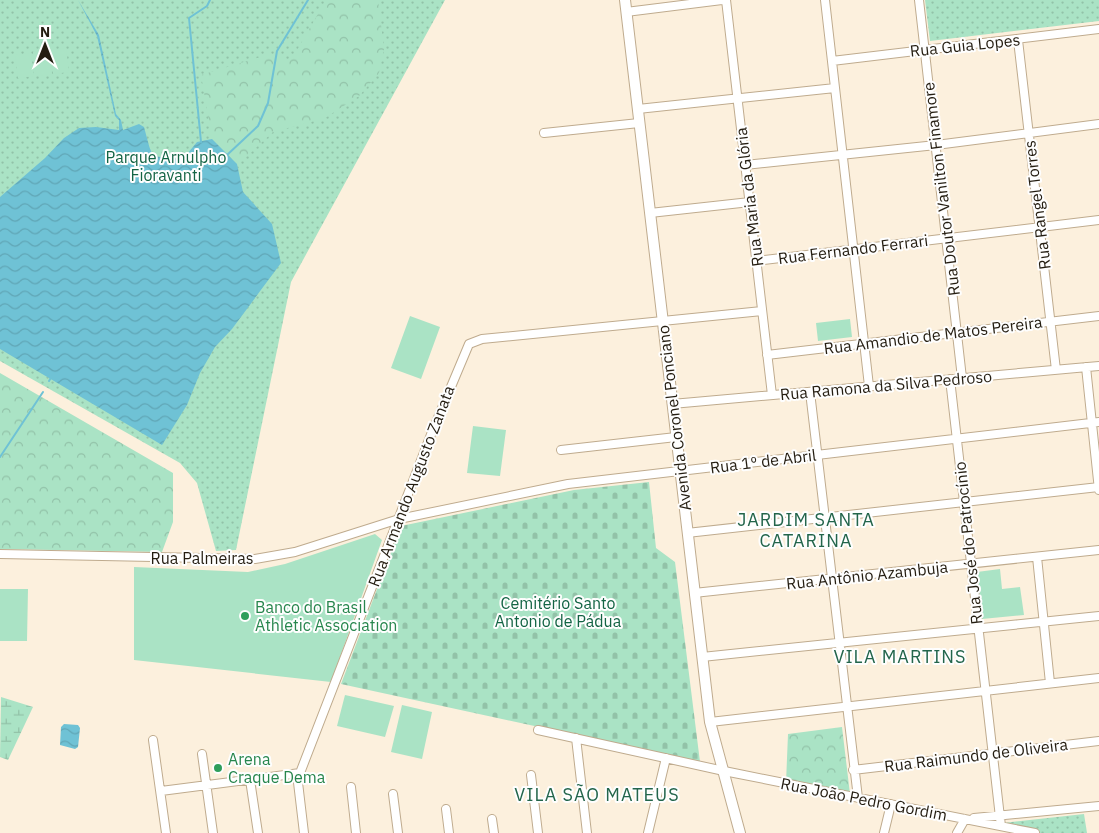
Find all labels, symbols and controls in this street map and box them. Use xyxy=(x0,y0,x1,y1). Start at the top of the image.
north arrow xyxy=(20,20,70,70)
text: N xyxy=(40,23,50,41)
street label: Rua Guia Lopes xyxy=(909,29,1021,61)
street label: Rua Doutor Vanilton Finamore xyxy=(918,81,964,297)
street label: Rua Maria da Glória xyxy=(730,126,767,268)
street label: Rua Rangel Torres xyxy=(1019,139,1055,271)
park label: Parque Arnulpho Fioravanti xyxy=(106,147,226,185)
street label: Rua Fernando Ferrari xyxy=(777,230,929,268)
street label: Rua Amandio de Matos Pereira xyxy=(823,312,1044,358)
street label: Avenida Coronel Ponciano xyxy=(653,324,695,512)
street label: Rua Ramona da Silva Pedroso xyxy=(779,366,993,404)
street label: Rua Armando Augusto Zanata xyxy=(363,382,459,589)
street label: Rua 1º de Abril xyxy=(709,445,817,477)
street label: Rua José do Patrocínio xyxy=(949,461,987,625)
district label: JARDIM SANTA CATARINA xyxy=(737,508,875,552)
street label: Rua Palmeiras xyxy=(151,548,253,568)
street label: Rua Antônio Azambuja xyxy=(785,557,949,593)
park label: Cemitério Santo Antonio de Pádua xyxy=(495,593,622,631)
place label: Banco do Brasil Athletic Association xyxy=(255,597,397,635)
marker: Banco do Brasil Athletic Association xyxy=(239,610,251,622)
district label: VILA MARTINS xyxy=(833,645,967,668)
street label: Rua Raimundo de Oliveira xyxy=(883,734,1069,776)
place label: Arena Craque Dema xyxy=(228,749,326,787)
marker: Arena Craque Dema xyxy=(212,762,224,774)
street label: Rua João Pedro Gordim xyxy=(779,773,949,825)
district label: VILA SÃO MATEUS xyxy=(514,783,680,806)

